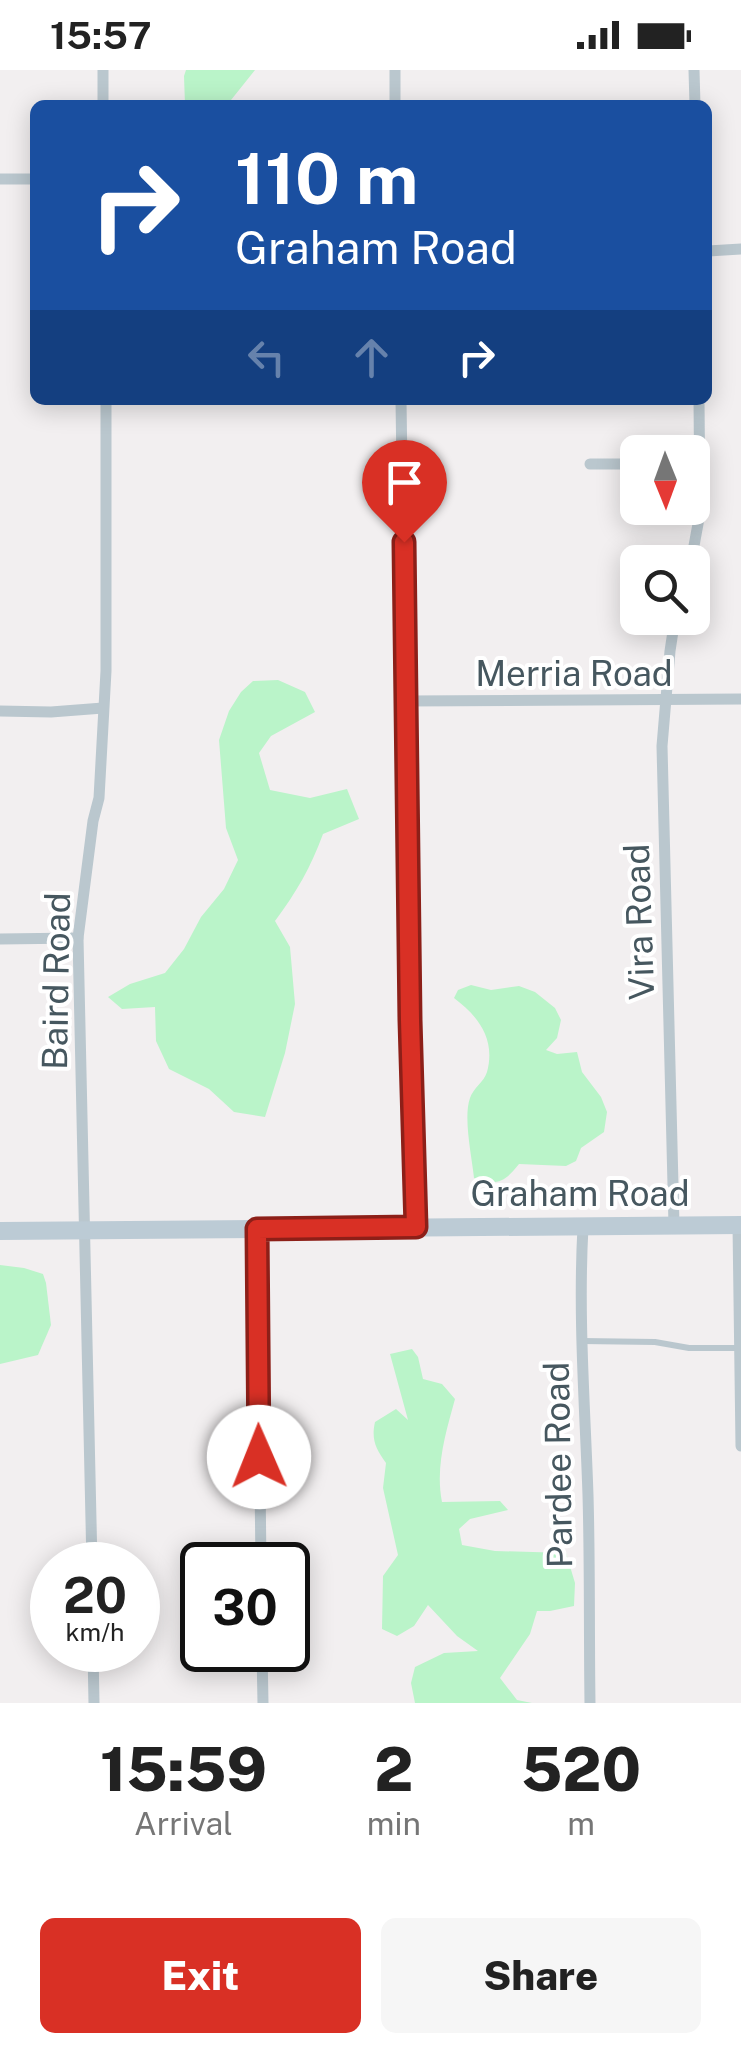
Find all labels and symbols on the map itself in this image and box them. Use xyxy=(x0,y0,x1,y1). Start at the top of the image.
north arrow xyxy=(620,435,710,525)
pin xyxy=(362,440,447,543)
street label: Merria Road xyxy=(475,653,673,694)
street label: Vira Road xyxy=(616,843,662,1001)
street label: Baird Road xyxy=(34,892,78,1070)
street label: Graham Road xyxy=(470,1173,690,1214)
street label: Pardee Road xyxy=(536,1361,580,1569)
position arrow xyxy=(207,1405,311,1509)
speed limit sign: 30 xyxy=(180,1542,310,1672)

